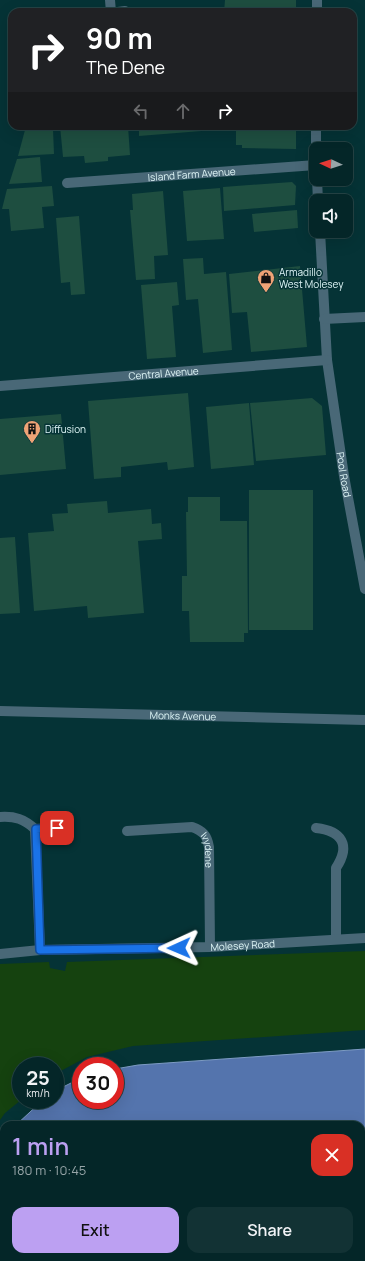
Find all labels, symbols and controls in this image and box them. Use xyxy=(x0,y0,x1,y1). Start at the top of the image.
text: 90 m xyxy=(86,19,153,57)
icon: right xyxy=(20,24,72,76)
text: The Dene xyxy=(86,55,165,79)
icon: left xyxy=(130,100,152,122)
icon: ahead xyxy=(172,100,194,122)
icon: right xyxy=(214,100,236,122)
north arrow xyxy=(309,142,353,186)
map controls xyxy=(309,142,353,238)
street label: Island Farm Avenue xyxy=(147,164,236,184)
button: sound xyxy=(309,194,353,238)
place label: Armadillo West Molesey xyxy=(279,265,344,291)
shop icon: Armadillo West Molesey xyxy=(256,268,276,293)
street label: Central Avenue xyxy=(128,363,199,383)
building icon: Diffusion xyxy=(22,419,42,444)
place label: Diffusion xyxy=(45,422,86,436)
street label: Pool Road xyxy=(334,451,355,499)
street label: Monks Avenue xyxy=(149,708,217,723)
pin xyxy=(40,811,74,845)
icon: arrive xyxy=(46,817,68,839)
street label: Ivydene xyxy=(198,829,216,868)
position arrow xyxy=(158,927,200,969)
street label: Molesey Road xyxy=(210,936,275,954)
speed limit sign: 30 xyxy=(72,1057,124,1109)
text: 25 xyxy=(26,1064,50,1091)
text: km/h xyxy=(26,1086,50,1100)
text: 1 min xyxy=(12,1129,69,1162)
button: close xyxy=(311,1134,353,1176)
text: 180 m · 10:45 xyxy=(12,1161,86,1179)
button: Exit xyxy=(12,1207,179,1253)
button: Share xyxy=(187,1207,353,1253)

